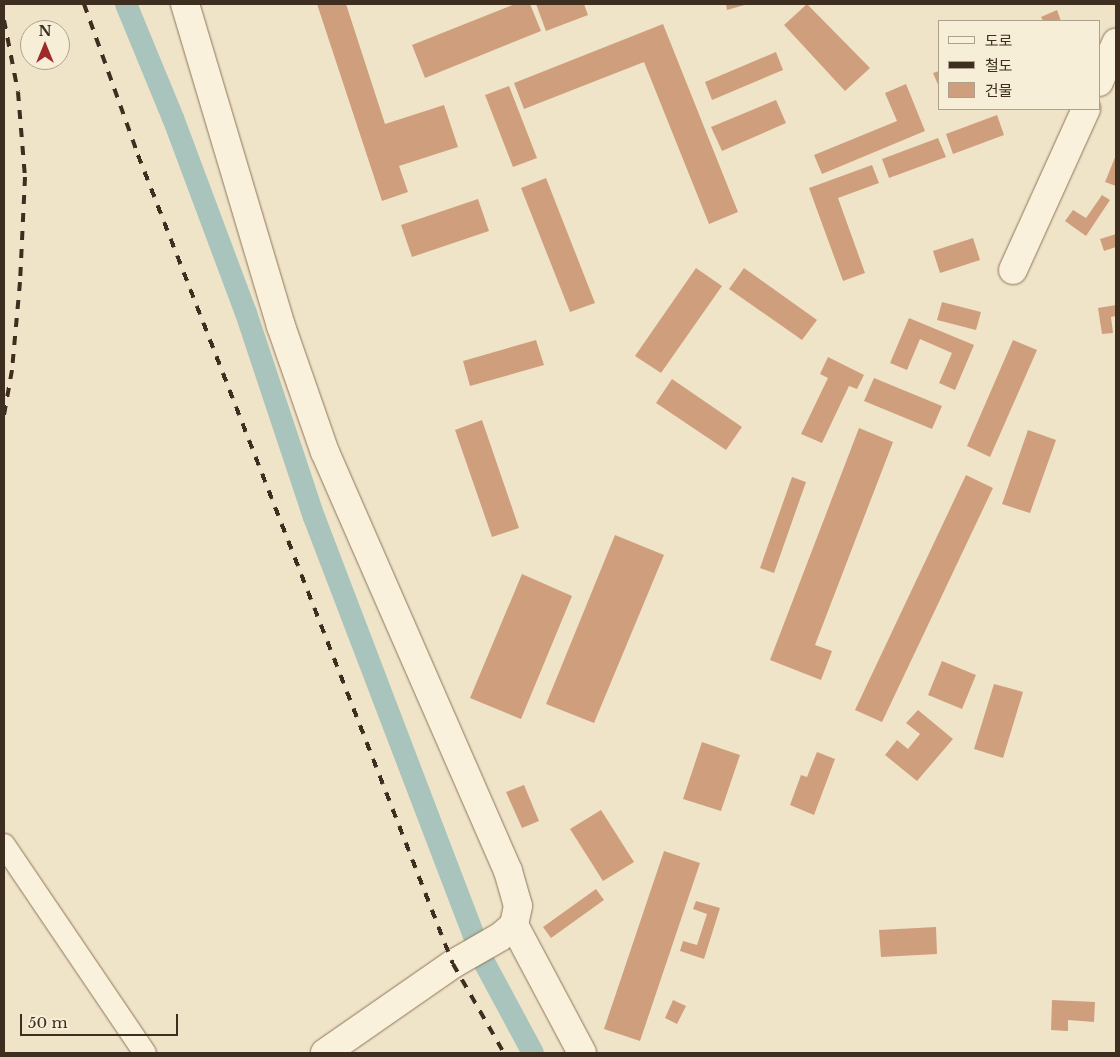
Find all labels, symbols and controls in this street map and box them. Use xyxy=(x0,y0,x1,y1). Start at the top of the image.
north arrow xyxy=(20,20,70,70)
legend xyxy=(938,20,1100,110)
text: N xyxy=(38,22,52,40)
text: 도로 xyxy=(985,31,1013,50)
text: 철도 xyxy=(985,56,1013,75)
text: 건물 xyxy=(985,81,1013,100)
scale bar xyxy=(22,1004,180,1036)
text: 50 m xyxy=(28,1013,68,1032)

